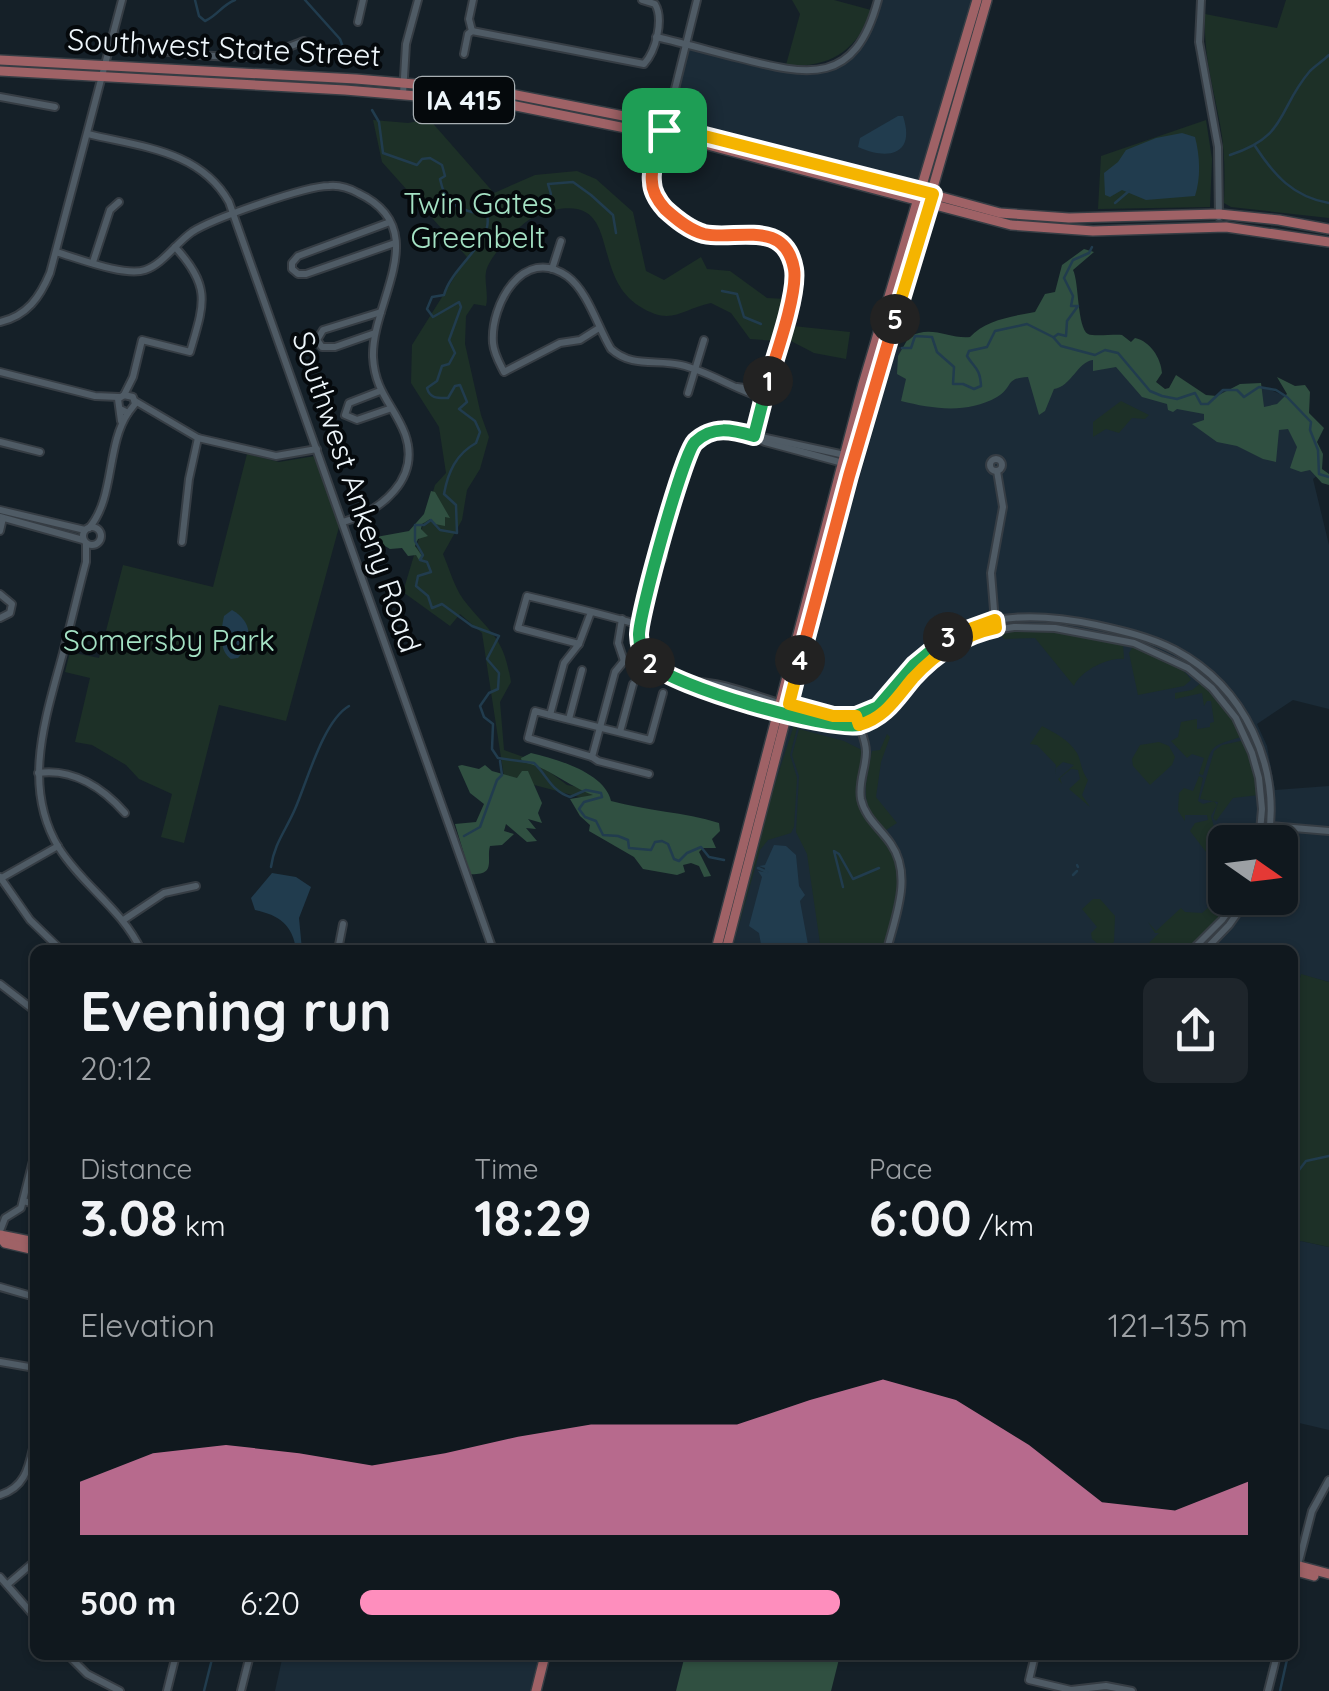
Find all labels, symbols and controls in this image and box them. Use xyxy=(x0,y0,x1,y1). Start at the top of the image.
street label: Southwest State Street xyxy=(66,20,382,74)
road number: IA 415 xyxy=(414,77,514,123)
pin xyxy=(622,88,707,173)
icon: arrive xyxy=(637,103,692,158)
park label: Twin Gates Greenbelt xyxy=(403,184,553,256)
pin: 5 xyxy=(870,294,920,344)
text: 5 xyxy=(887,301,903,336)
street label: Southwest Ankeny Road xyxy=(284,326,430,657)
pin: 1 xyxy=(743,356,793,406)
text: 1 xyxy=(763,363,773,398)
pin: 3 xyxy=(923,612,973,662)
text: 3 xyxy=(940,619,956,654)
park label: Somersby Park xyxy=(63,621,275,659)
pin: 4 xyxy=(775,635,825,685)
pin: 2 xyxy=(625,638,675,688)
text: 4 xyxy=(792,642,808,677)
text: 2 xyxy=(642,645,658,680)
north arrow xyxy=(1208,825,1298,915)
map controls xyxy=(1208,825,1298,915)
text: Evening run xyxy=(80,976,392,1045)
button: share xyxy=(1143,978,1248,1083)
text: 20:12 xyxy=(80,1048,152,1088)
text: Distance xyxy=(80,1151,192,1186)
text: Time xyxy=(474,1151,539,1186)
text: Pace xyxy=(869,1151,933,1186)
text: 3.08 xyxy=(80,1186,177,1249)
text: 18:29 xyxy=(474,1186,592,1249)
text: 6:00 xyxy=(869,1186,971,1249)
text: km xyxy=(177,1208,226,1243)
text: /km xyxy=(971,1208,1034,1243)
text: Elevation xyxy=(80,1305,215,1345)
text: 121–135 m xyxy=(1108,1305,1248,1345)
text: 500 m xyxy=(80,1583,176,1623)
text: 6:20 xyxy=(240,1583,300,1623)

